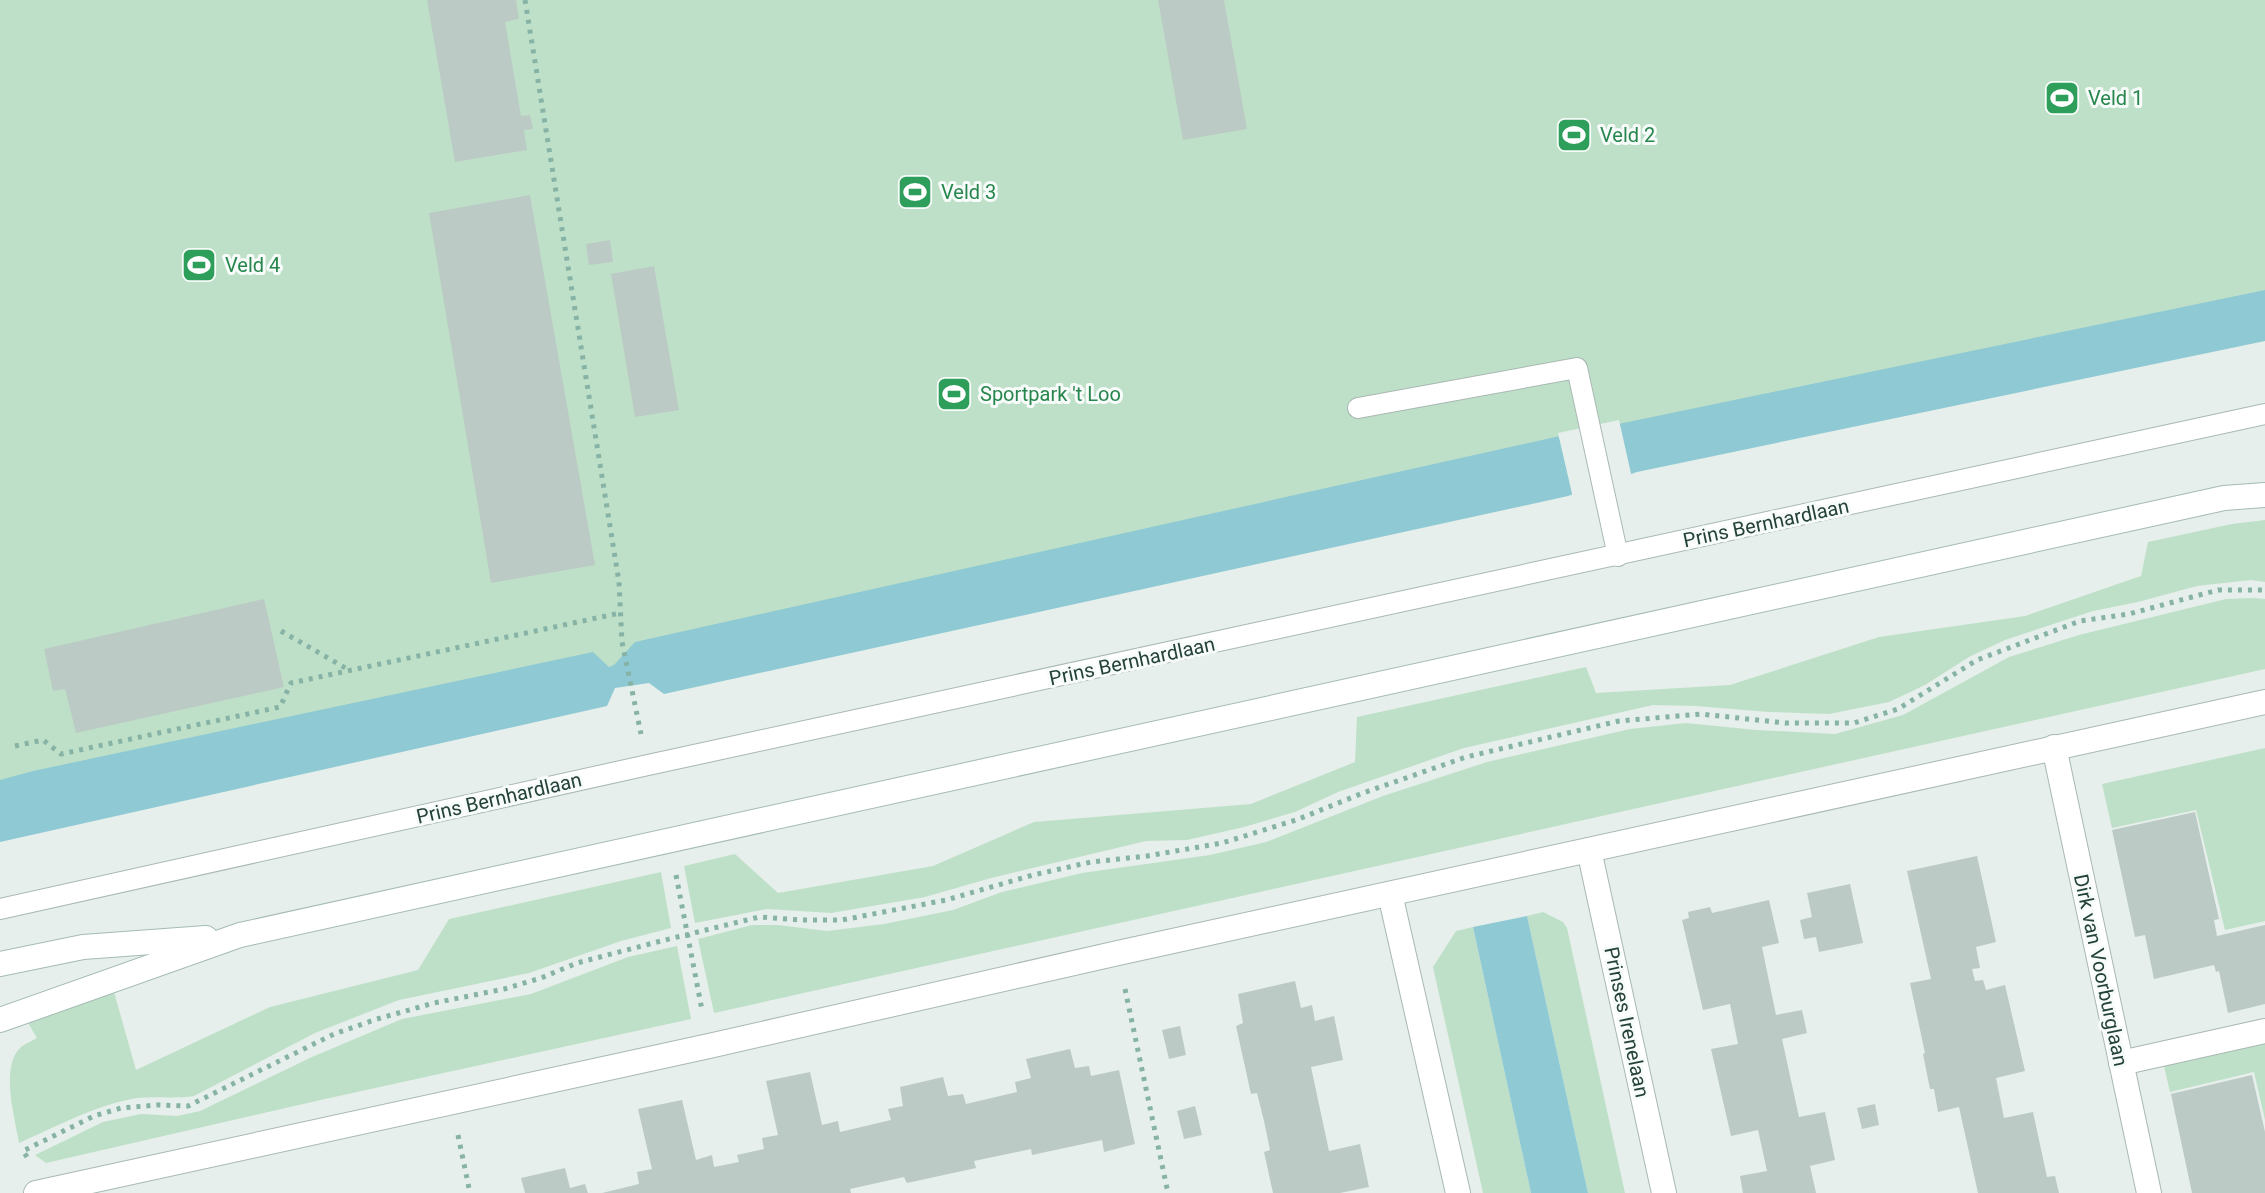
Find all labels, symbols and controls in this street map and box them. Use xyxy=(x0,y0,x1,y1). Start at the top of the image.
sports icon: Veld 1 xyxy=(2043,79,2081,117)
place label: Veld 1 xyxy=(2088,86,2143,110)
sports icon: Veld 2 xyxy=(1555,116,1593,154)
place label: Veld 2 xyxy=(1600,123,1655,147)
sports icon: Veld 3 xyxy=(896,173,934,211)
place label: Veld 3 xyxy=(941,180,996,204)
sports icon: Veld 4 xyxy=(180,246,218,284)
place label: Veld 4 xyxy=(225,253,280,277)
sports icon: Sportpark 't Loo xyxy=(935,375,973,413)
place label: Sportpark 't Loo xyxy=(980,382,1121,406)
street label: Prins Bernhardlaan xyxy=(1681,494,1851,552)
street label: Prins Bernhardlaan xyxy=(1047,632,1217,690)
street label: Prins Bernhardlaan xyxy=(414,767,584,829)
street label: Dirk van Voorburglaan xyxy=(2069,872,2133,1068)
street label: Prinses Irenelaan xyxy=(1599,944,1655,1100)

